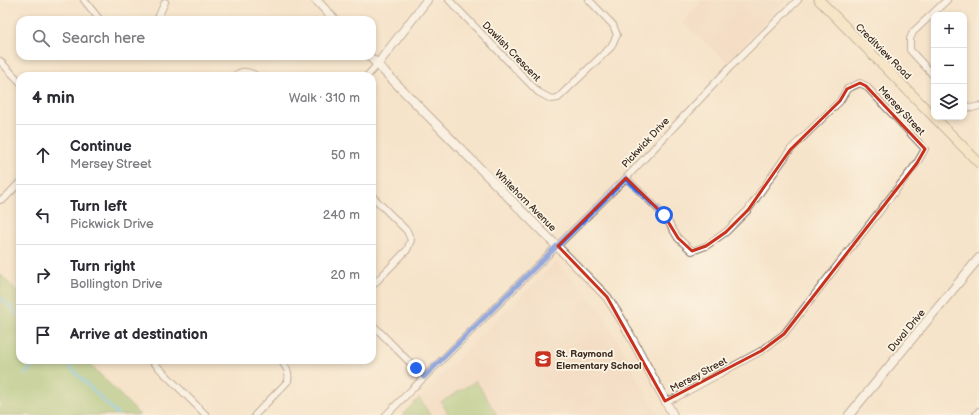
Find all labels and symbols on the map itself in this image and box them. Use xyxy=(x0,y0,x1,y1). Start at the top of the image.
street label: Dawlish Crescent xyxy=(480,19,543,84)
street label: Creditview Road xyxy=(853,21,914,82)
street label: Mersey Street xyxy=(875,84,927,138)
street label: Pickwick Drive xyxy=(619,115,672,170)
street label: Whitehorn Avenue xyxy=(492,167,559,234)
route start xyxy=(655,206,673,224)
street label: Duval Drive xyxy=(886,307,928,354)
place label: St. Raymond Elementary School xyxy=(556,348,642,372)
school or university icon: St. Raymond Elementary School xyxy=(533,349,553,369)
street label: Mersey Street xyxy=(668,355,729,395)
route end xyxy=(407,359,425,377)

